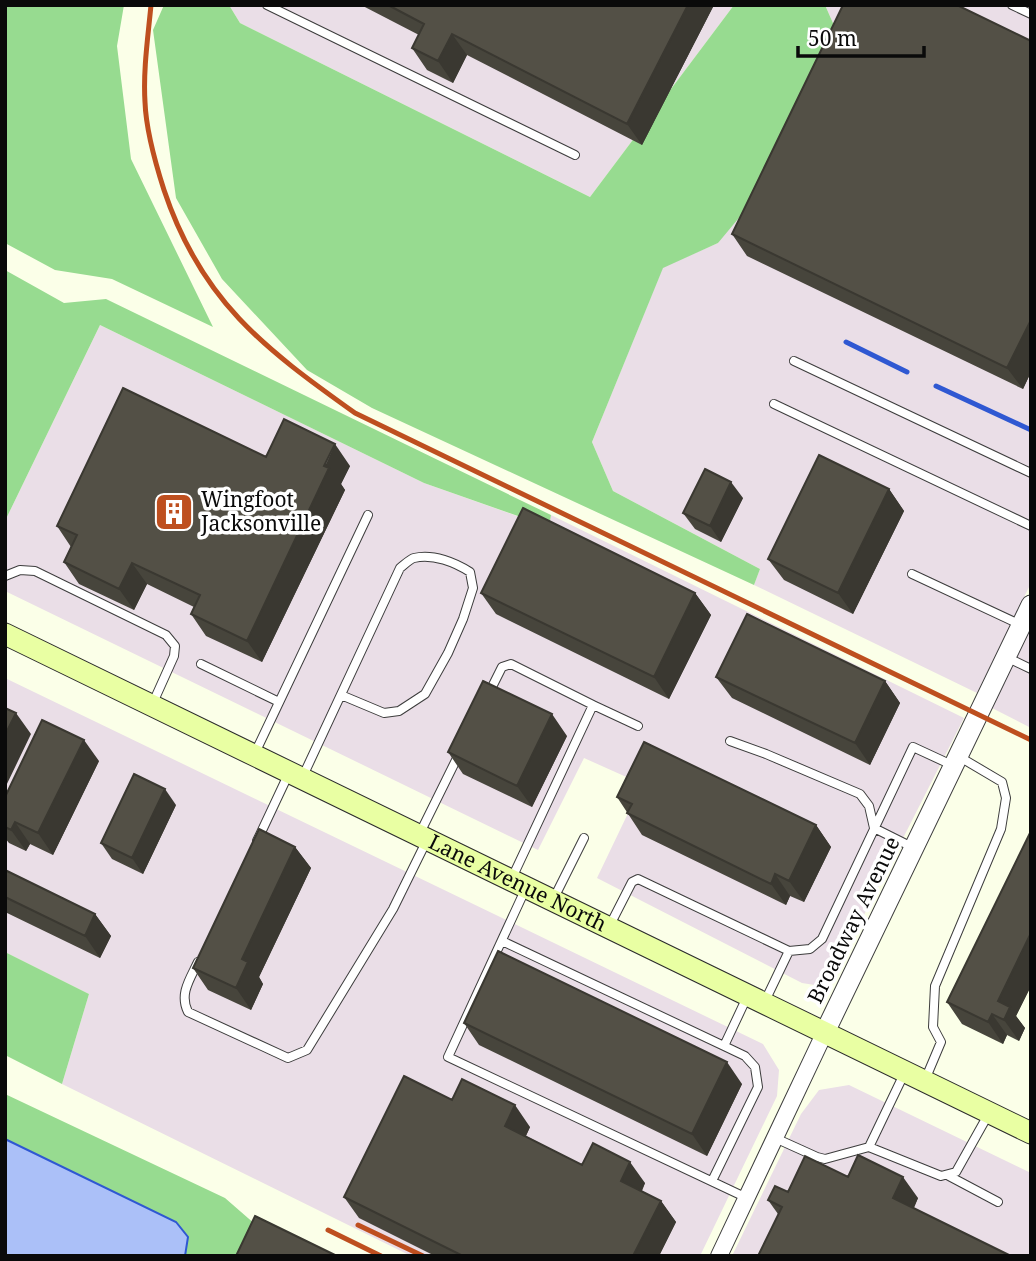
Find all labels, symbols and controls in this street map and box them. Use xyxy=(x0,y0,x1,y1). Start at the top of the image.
scale bar xyxy=(798,14,924,58)
text: 50 m xyxy=(808,24,857,52)
place label: Wingfoot Jacksonville xyxy=(200,485,321,537)
building icon: Wingfoot Jacksonville xyxy=(153,491,195,533)
street label: Lane Avenue North xyxy=(424,827,612,938)
street label: Broadway Avenue xyxy=(801,831,906,1008)

